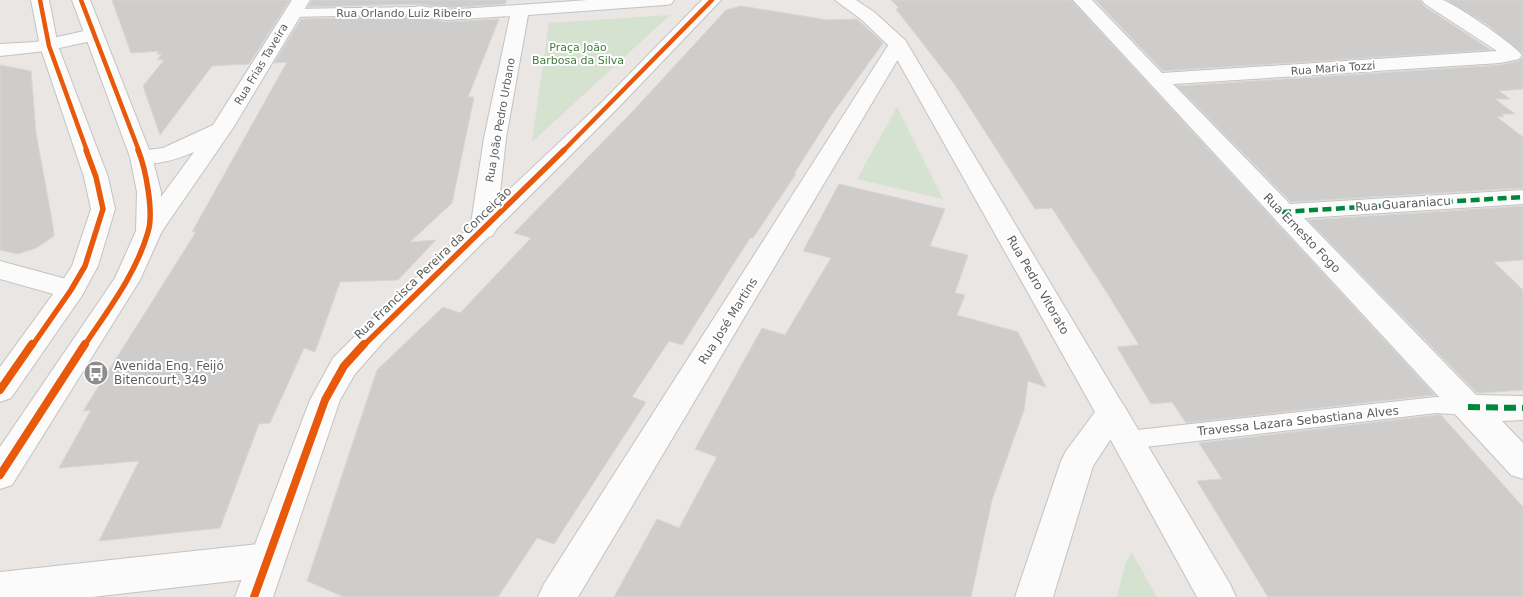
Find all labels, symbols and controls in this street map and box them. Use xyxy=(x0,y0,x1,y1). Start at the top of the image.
street label: Rua Orlando Luiz Ribeiro xyxy=(336,7,472,20)
street label: Rua Frias Taveira xyxy=(232,21,291,107)
park label: Praça João Barbosa da Silva xyxy=(532,41,624,67)
street label: Rua João Pedro Urbano xyxy=(483,57,518,183)
street label: Rua Maria Tozzi xyxy=(1290,59,1376,78)
street label: Rua Francisca Pereira da Conceição xyxy=(352,184,514,342)
street label: Rua Ernesto Fogo xyxy=(1261,190,1343,276)
street label: Rua Guaraniacu xyxy=(1355,194,1451,214)
street label: Rua Pedro Vitorato xyxy=(1004,233,1072,337)
street label: Rua José Martins xyxy=(696,275,760,367)
place label: Avenida Eng. Feijó Bitencourt, 349 xyxy=(114,359,224,387)
bus stop icon: Avenida Eng. Feijó Bitencourt, 349 xyxy=(83,360,109,386)
street label: Travessa Lazara Sebastiana Alves xyxy=(1196,403,1399,439)

